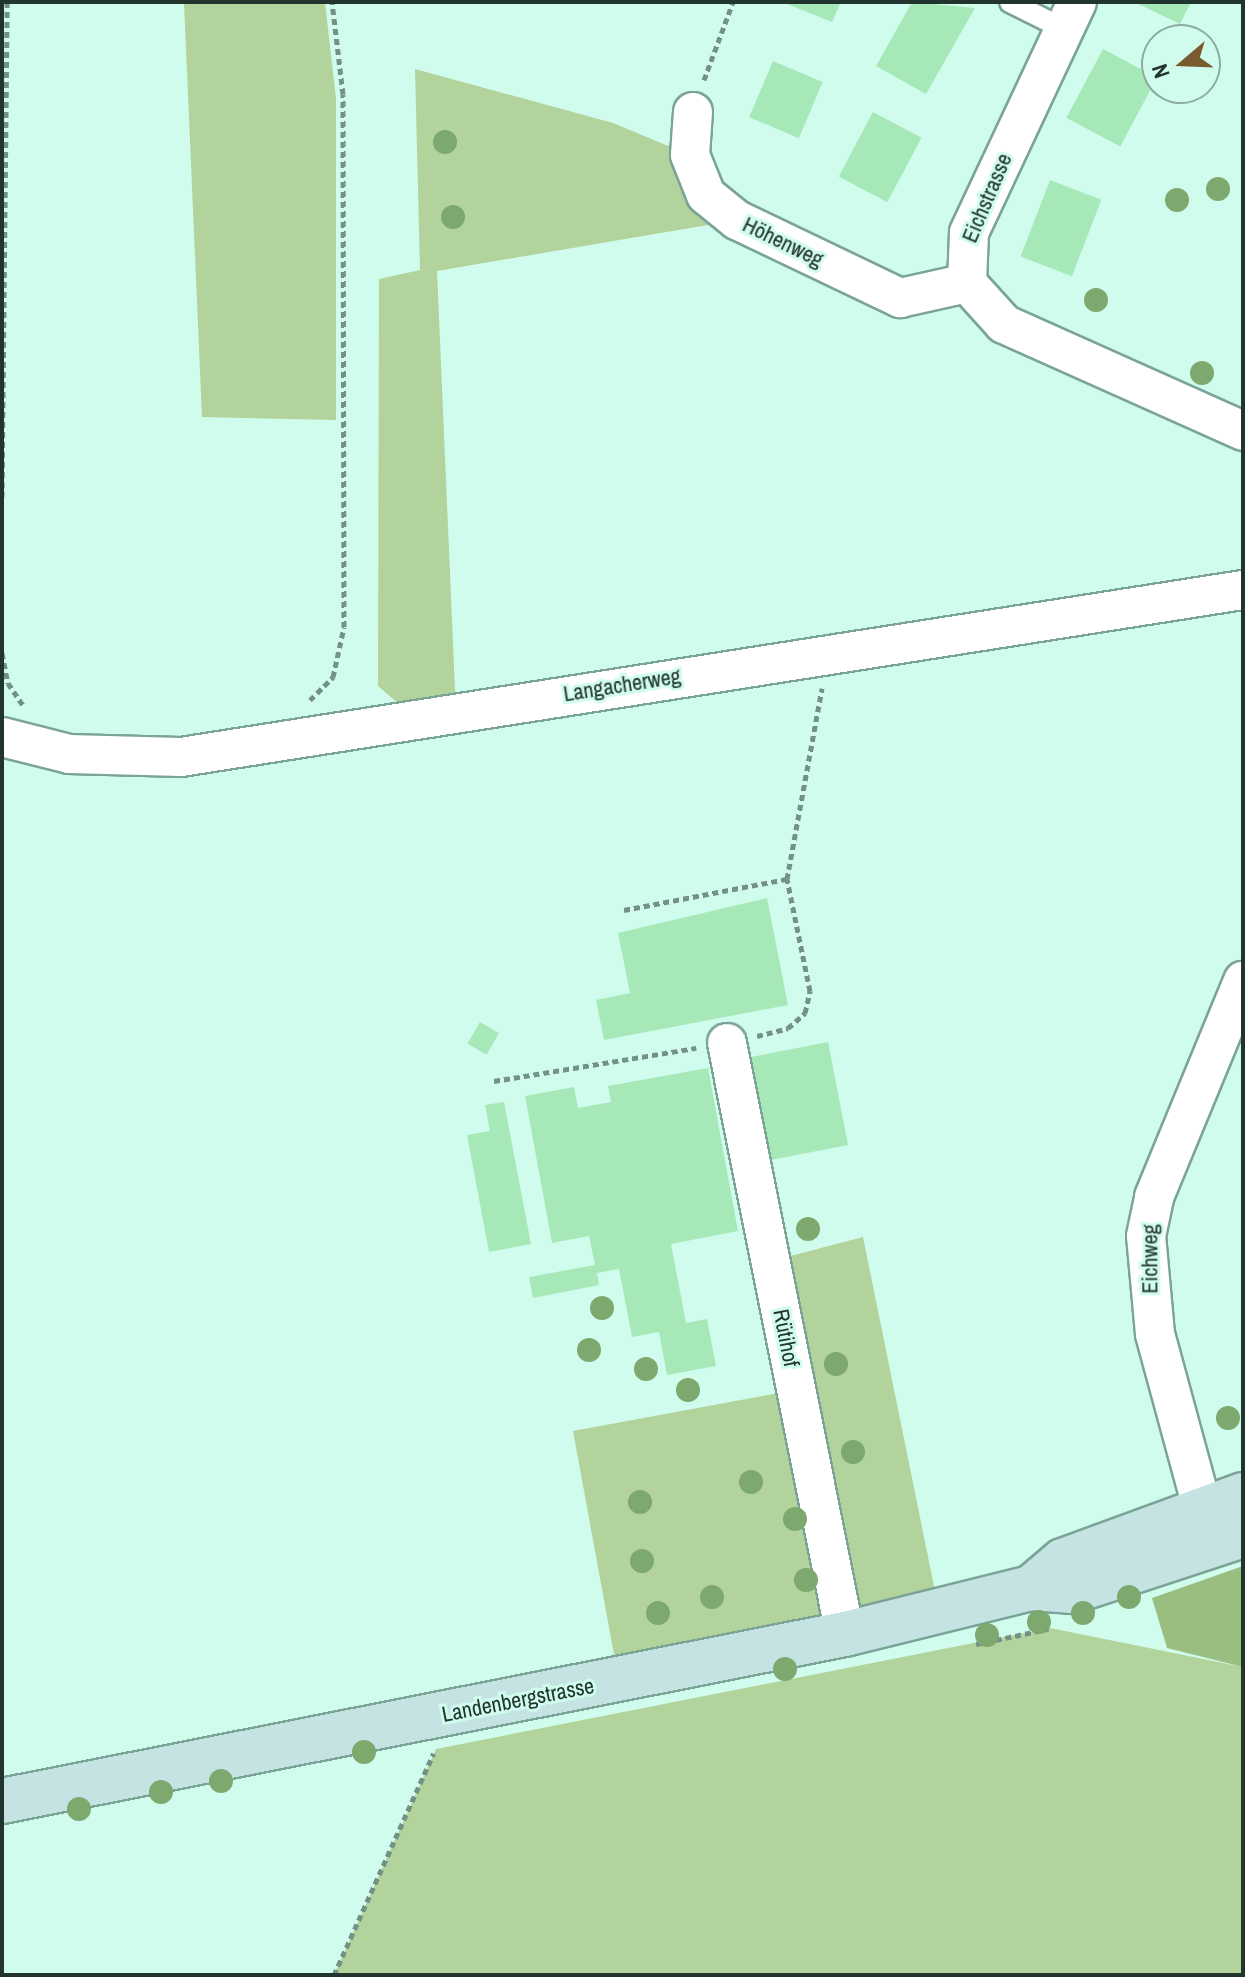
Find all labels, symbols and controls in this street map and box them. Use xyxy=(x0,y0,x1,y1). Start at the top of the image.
north arrow xyxy=(1141,24,1221,104)
text: N xyxy=(1144,60,1177,82)
street label: Eichstrasse xyxy=(956,149,1018,247)
street label: Höhenweg xyxy=(738,211,828,273)
street label: Langacherweg xyxy=(561,663,683,707)
street label: Eichweg xyxy=(1137,1224,1163,1294)
street label: Rütihof xyxy=(767,1307,805,1369)
street label: Landenbergstrasse xyxy=(440,1672,596,1728)

